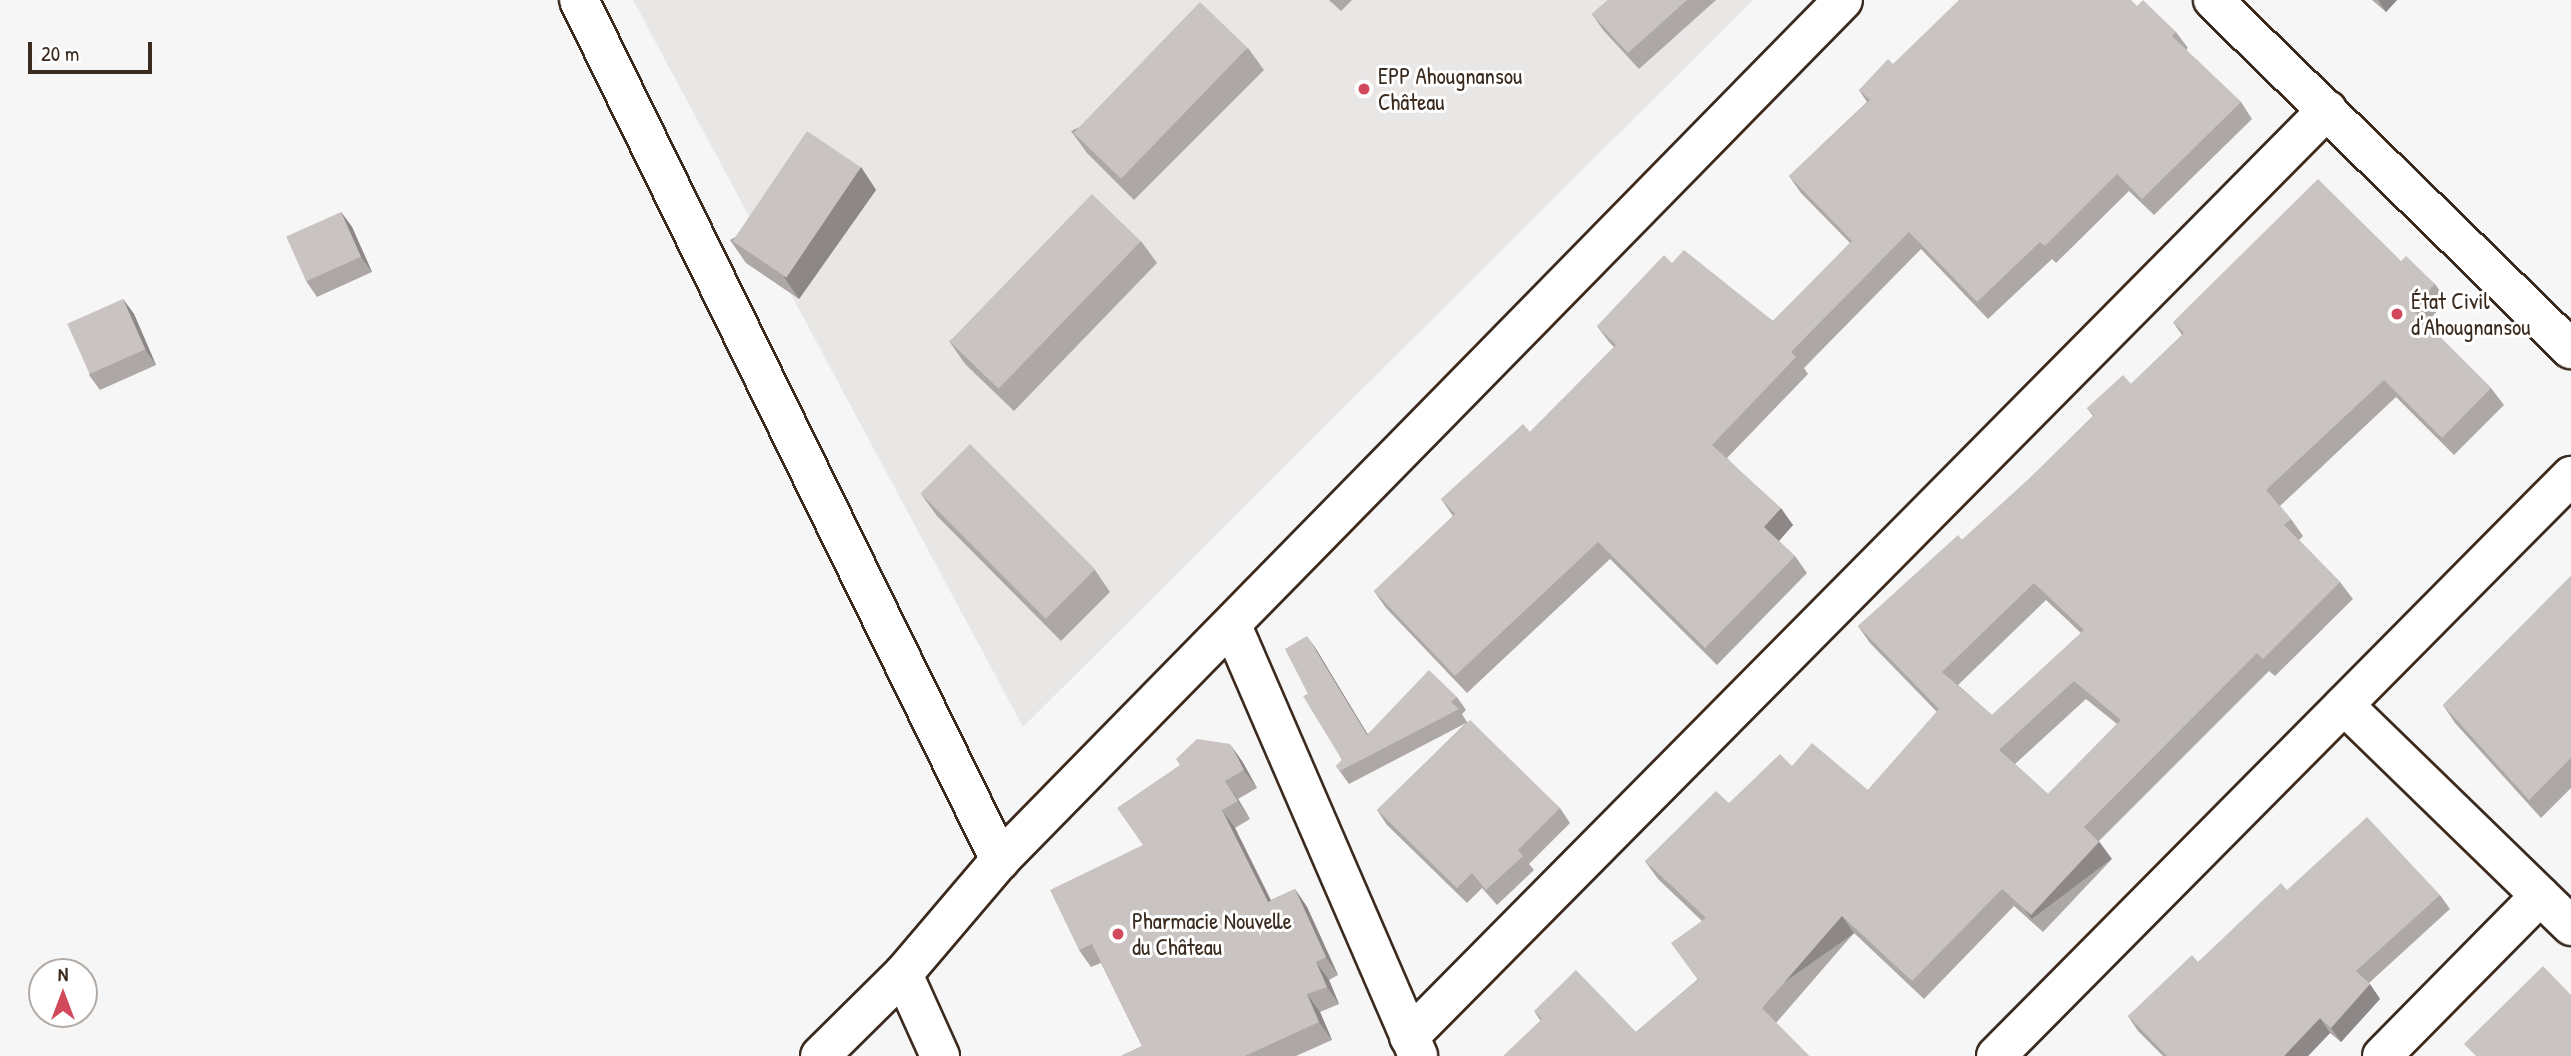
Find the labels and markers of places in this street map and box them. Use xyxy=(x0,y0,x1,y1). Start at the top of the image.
place label: EPP Ahougnansou Château xyxy=(1378,62,1522,116)
marker: EPP Ahougnansou Château xyxy=(1356,81,1372,97)
place label: État Civil d'Ahougnansou xyxy=(2411,287,2530,341)
marker: État Civil d'Ahougnansou xyxy=(2389,306,2405,322)
place label: Pharmacie Nouvelle du Château xyxy=(1132,907,1292,961)
marker: Pharmacie Nouvelle du Château xyxy=(1110,926,1126,942)

